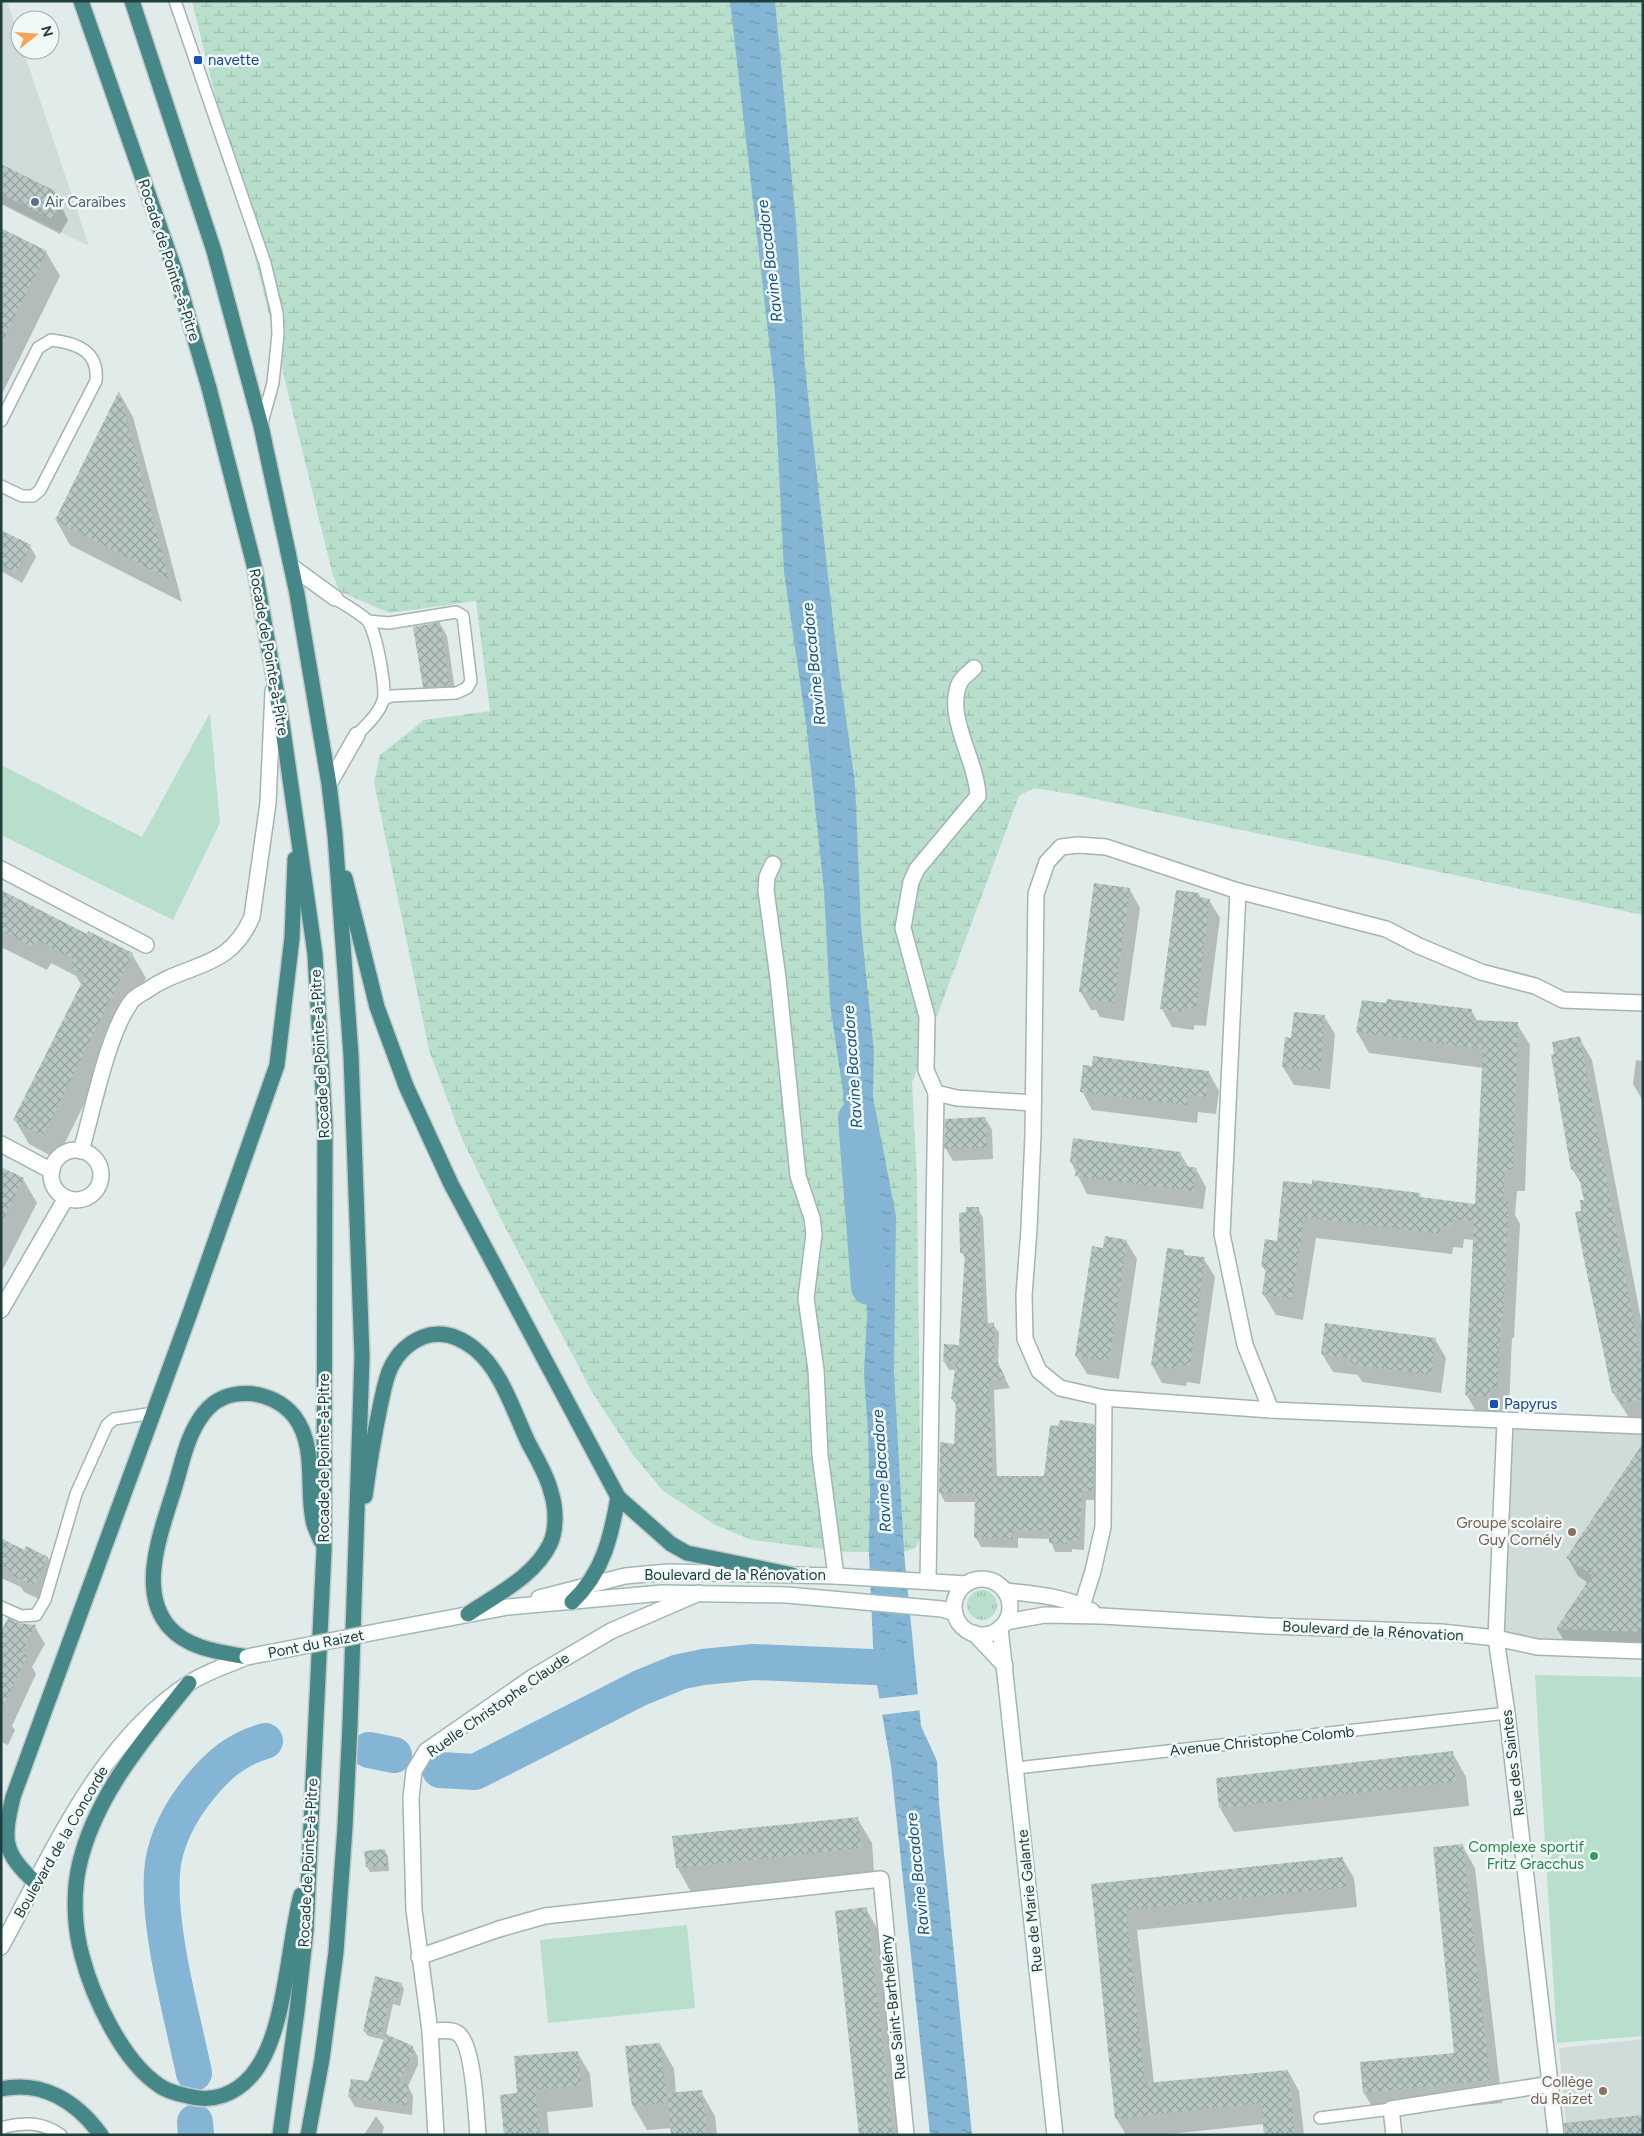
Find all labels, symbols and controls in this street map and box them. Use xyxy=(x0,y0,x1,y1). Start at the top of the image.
north arrow xyxy=(10,10,60,60)
text: N xyxy=(37,24,57,39)
place label: navette xyxy=(208,51,259,69)
marker: navette xyxy=(192,54,204,66)
street label: Rocade de Pointe-à-Pitre xyxy=(134,177,204,343)
place label: Air Caraïbes xyxy=(45,193,126,211)
marker: Air Caraïbes xyxy=(29,196,41,208)
water label: Ravine Bacadore xyxy=(753,198,786,323)
street label: Rocade de Pointe-à-Pitre xyxy=(245,567,293,737)
water label: Ravine Bacadore xyxy=(798,601,829,726)
street label: Rocade de Pointe-à-Pitre xyxy=(307,969,333,1139)
water label: Ravine Bacadore xyxy=(839,1005,866,1129)
street label: Rocade de Pointe-à-Pitre xyxy=(315,1373,333,1543)
place label: Papyrus xyxy=(1504,1395,1557,1413)
marker: Papyrus xyxy=(1488,1398,1500,1410)
water label: Ravine Bacadore xyxy=(868,1409,895,1533)
place label: Groupe scolaire Guy Cornély xyxy=(1456,1514,1562,1549)
marker: Groupe scolaire Guy Cornély xyxy=(1566,1526,1578,1538)
street label: Boulevard de la Rénovation xyxy=(644,1566,826,1584)
street label: Boulevard de la Rénovation xyxy=(1282,1617,1464,1645)
street label: Pont du Raizet xyxy=(266,1626,366,1662)
street label: Ruelle Christophe Claude xyxy=(423,1649,573,1761)
street label: Rue des Saintes xyxy=(1498,1709,1528,1817)
street label: Avenue Christophe Colomb xyxy=(1169,1722,1355,1760)
street label: Boulevard de la Concorde xyxy=(10,1763,112,1921)
street label: Rocade de Pointe-à-Pitre xyxy=(295,1778,321,1948)
water label: Ravine Bacadore xyxy=(902,1811,933,1936)
street label: Rue de Marie Galante xyxy=(1014,1829,1046,1973)
place label: Complexe sportif Fritz Gracchus xyxy=(1468,1838,1584,1873)
marker: Complexe sportif Fritz Gracchus xyxy=(1588,1850,1600,1862)
street label: Rue Saint-Barthélémy xyxy=(876,1933,910,2081)
place label: Collège du Raizet xyxy=(1530,2073,1593,2108)
marker: Collège du Raizet xyxy=(1597,2085,1609,2097)

